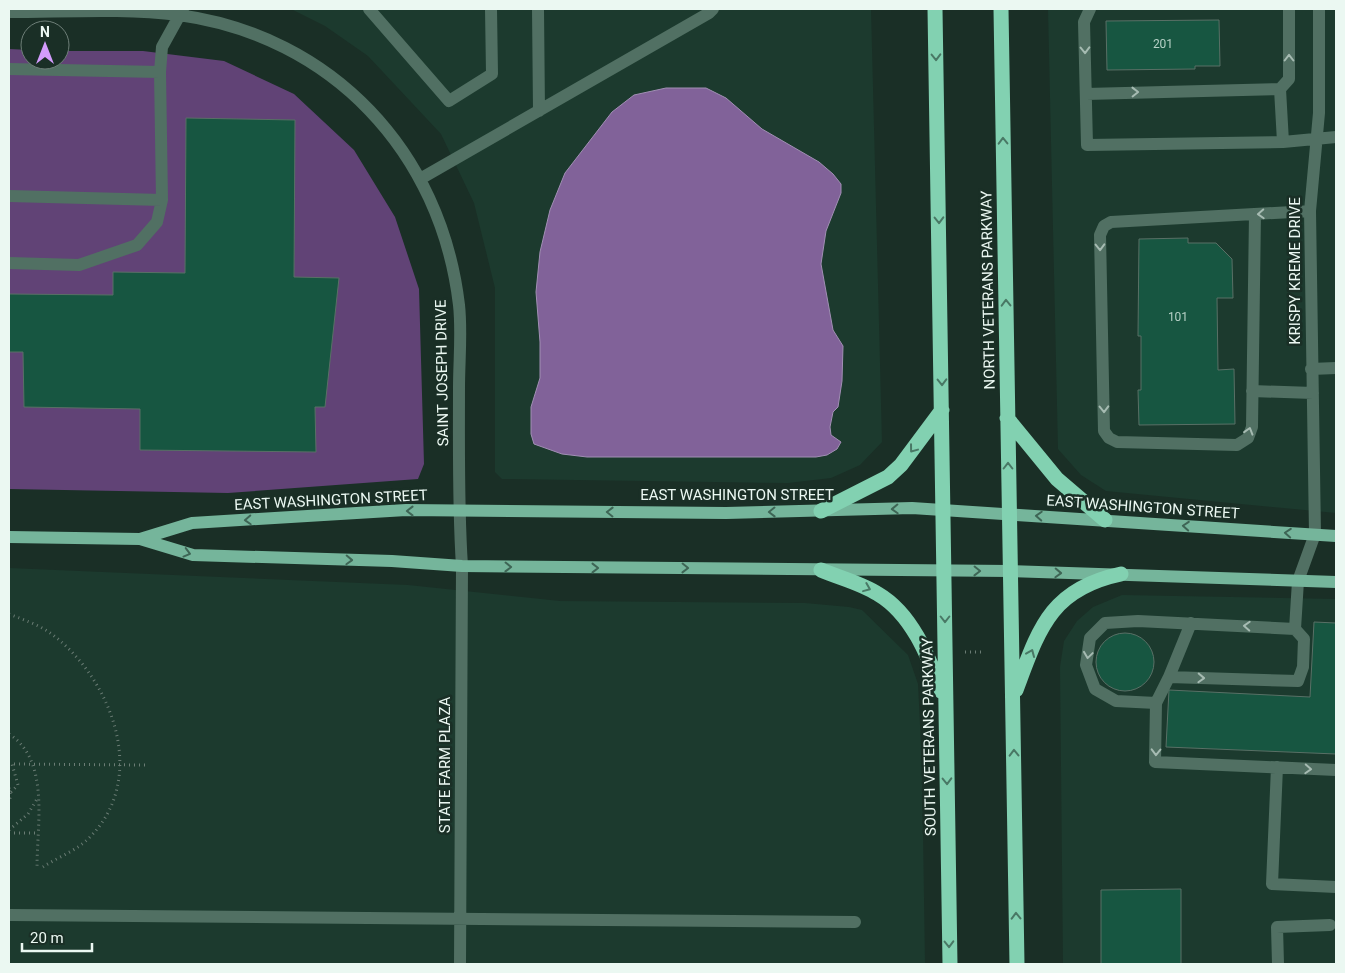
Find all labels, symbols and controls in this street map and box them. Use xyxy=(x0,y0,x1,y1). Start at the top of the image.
north arrow xyxy=(20,20,70,70)
text: N xyxy=(40,24,50,40)
house number: 201 xyxy=(1153,37,1173,51)
one-way arrow xyxy=(1080,47,1090,55)
one-way arrow xyxy=(931,54,941,62)
one-way arrow xyxy=(1284,54,1294,62)
one-way arrow xyxy=(1131,87,1139,98)
one-way arrow xyxy=(998,136,1008,144)
street label: NORTH VETERANS PARKWAY xyxy=(977,190,999,390)
street label: KRISPY KREME DRIVE xyxy=(1286,197,1304,345)
one-way arrow xyxy=(1257,208,1265,219)
one-way arrow xyxy=(934,216,944,224)
one-way arrow xyxy=(1095,243,1105,251)
street label: SAINT JOSEPH DRIVE xyxy=(432,299,452,447)
one-way arrow xyxy=(1000,299,1011,307)
house number: 101 xyxy=(1168,310,1188,324)
one-way arrow xyxy=(936,379,947,387)
one-way arrow xyxy=(1099,406,1109,413)
one-way arrow xyxy=(1244,427,1254,436)
one-way arrow xyxy=(910,443,919,453)
one-way arrow xyxy=(1003,461,1013,469)
street label: EAST WASHINGTON STREET xyxy=(234,486,428,514)
street label: EAST WASHINGTON STREET xyxy=(640,486,834,504)
street label: EAST WASHINGTON STREET xyxy=(1046,491,1240,523)
one-way arrow xyxy=(891,503,899,514)
one-way arrow xyxy=(406,506,414,516)
one-way arrow xyxy=(605,507,613,517)
one-way arrow xyxy=(768,507,776,517)
one-way arrow xyxy=(1035,511,1043,522)
one-way arrow xyxy=(244,514,252,525)
one-way arrow xyxy=(1182,520,1190,531)
one-way arrow xyxy=(1283,527,1291,538)
one-way arrow xyxy=(182,547,191,558)
one-way arrow xyxy=(345,554,353,565)
one-way arrow xyxy=(504,562,512,572)
one-way arrow xyxy=(591,563,599,573)
one-way arrow xyxy=(681,563,689,574)
one-way arrow xyxy=(974,565,982,576)
one-way arrow xyxy=(1055,567,1063,578)
one-way arrow xyxy=(862,583,870,593)
one-way arrow xyxy=(940,616,950,623)
one-way arrow xyxy=(1242,621,1250,632)
street label: SOUTH VETERANS PARKWAY xyxy=(918,638,940,836)
one-way arrow xyxy=(1024,649,1035,658)
one-way arrow xyxy=(1083,650,1093,659)
one-way arrow xyxy=(1198,673,1206,683)
street label: STATE FARM PLAZA xyxy=(436,697,454,833)
one-way arrow xyxy=(1150,748,1161,756)
one-way arrow xyxy=(1009,749,1019,756)
one-way arrow xyxy=(1304,763,1312,774)
one-way arrow xyxy=(941,778,952,786)
one-way arrow xyxy=(1011,911,1021,919)
scale bar xyxy=(22,920,92,952)
text: 20 m xyxy=(30,929,64,947)
one-way arrow xyxy=(944,940,954,948)

